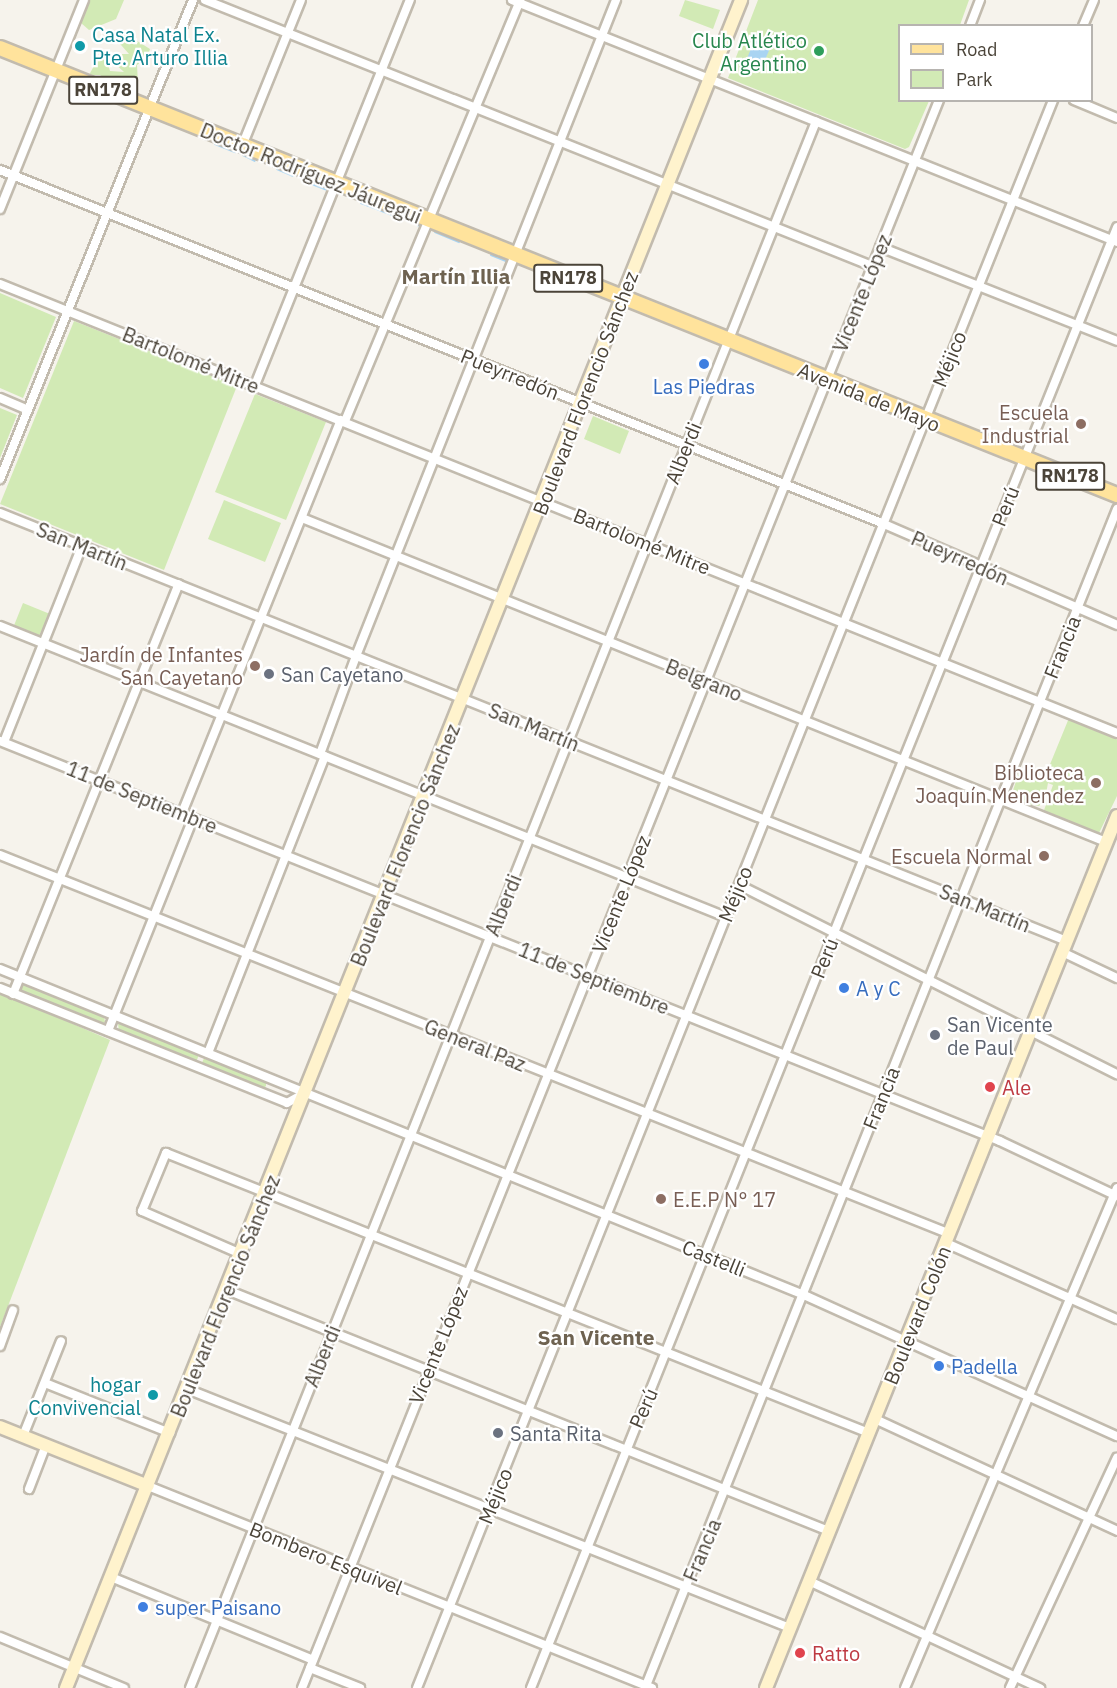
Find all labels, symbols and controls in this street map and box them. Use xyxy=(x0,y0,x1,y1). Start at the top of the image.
place label: Casa Natal Ex. Pte. Arturo Illia xyxy=(92,22,228,69)
legend xyxy=(898,24,1093,102)
place label: Club Atlético Argentino xyxy=(692,28,807,75)
text: Road xyxy=(956,38,997,61)
marker: Casa Natal Ex. Pte. Arturo Illia xyxy=(73,39,87,53)
marker: Club Atlético Argentino xyxy=(812,44,826,58)
text: Park xyxy=(956,68,992,91)
road number: RN178 xyxy=(67,75,139,105)
street label: Doctor Rodríguez Jáuregui xyxy=(197,118,425,228)
street label: Vicente López xyxy=(827,231,897,355)
district label: Martín Illia xyxy=(402,263,510,289)
road number: RN178 xyxy=(532,263,604,293)
street label: Boulevard Florencio Sánchez xyxy=(527,268,643,518)
street label: Bartolomé Mitre xyxy=(119,322,263,398)
street label: Méjico xyxy=(927,327,971,391)
street label: Pueyrredón xyxy=(457,343,563,405)
marker: Las Piedras xyxy=(697,357,711,371)
street label: Avenida de Mayo xyxy=(794,357,944,437)
place label: Las Piedras xyxy=(653,374,755,398)
place label: Escuela Industrial xyxy=(982,400,1069,447)
marker: Escuela Industrial xyxy=(1074,417,1088,431)
street label: Alberdi xyxy=(660,419,706,487)
road number: RN178 xyxy=(1034,461,1106,491)
street label: Perú xyxy=(986,482,1024,530)
street label: Bartolomé Mitre xyxy=(570,503,714,579)
street label: San Martín xyxy=(33,517,131,575)
street label: Pueyrredón xyxy=(908,526,1012,590)
street label: Francia xyxy=(1039,612,1085,682)
place label: Jardín de Infantes San Cayetano xyxy=(79,642,243,689)
street label: Belgrano xyxy=(662,654,746,706)
marker: Jardín de Infantes San Cayetano xyxy=(248,659,262,673)
place label: San Cayetano xyxy=(281,662,403,686)
marker: San Cayetano xyxy=(262,667,276,681)
street label: San Martín xyxy=(485,698,583,756)
street label: Boulevard Florencio Sánchez xyxy=(345,720,465,970)
street label: 11 de Septiembre xyxy=(63,756,221,838)
place label: Biblioteca Joaquín Menendez xyxy=(915,760,1084,807)
marker: Biblioteca Joaquín Menendez xyxy=(1089,776,1103,790)
street label: Vicente López xyxy=(586,832,656,956)
place label: Escuela Normal xyxy=(891,844,1032,868)
marker: Escuela Normal xyxy=(1037,849,1051,863)
street label: Méjico xyxy=(713,862,757,926)
street label: Alberdi xyxy=(480,871,526,939)
street label: San Martín xyxy=(936,879,1034,937)
street label: Perú xyxy=(805,934,843,982)
street label: 11 de Septiembre xyxy=(515,937,673,1019)
place label: A y C xyxy=(856,976,901,1000)
marker: A y C xyxy=(837,981,851,995)
place label: San Vicente de Paul xyxy=(947,1012,1053,1059)
street label: General Paz xyxy=(421,1014,529,1076)
marker: San Vicente de Paul xyxy=(928,1028,942,1042)
street label: Francia xyxy=(858,1063,904,1133)
place label: Ale xyxy=(1002,1075,1031,1099)
marker: Ale xyxy=(983,1080,997,1094)
street label: Boulevard Florencio Sánchez xyxy=(165,1171,285,1421)
place label: E.E.P N° 17 xyxy=(673,1187,776,1211)
marker: E.E.P N° 17 xyxy=(654,1192,668,1206)
street label: Castelli xyxy=(679,1234,749,1282)
street label: Boulevard Colón xyxy=(878,1242,956,1388)
street label: Vicente López xyxy=(403,1283,473,1407)
street label: Alberdi xyxy=(299,1322,345,1390)
district label: San Vicente xyxy=(537,1324,655,1350)
place label: Padella xyxy=(951,1354,1018,1378)
marker: Padella xyxy=(932,1359,946,1373)
place label: hogar Convivencial xyxy=(28,1372,141,1419)
street label: Perú xyxy=(624,1384,662,1432)
marker: hogar Convivencial xyxy=(146,1388,160,1402)
place label: Santa Rita xyxy=(510,1421,602,1445)
marker: Santa Rita xyxy=(491,1426,505,1440)
street label: Méjico xyxy=(473,1464,517,1528)
street label: Francia xyxy=(678,1515,726,1585)
street label: Bombero Esquivel xyxy=(246,1516,406,1600)
place label: super Paisano xyxy=(155,1595,281,1619)
marker: super Paisano xyxy=(136,1600,150,1614)
place label: Ratto xyxy=(812,1641,860,1665)
marker: Ratto xyxy=(793,1646,807,1660)

